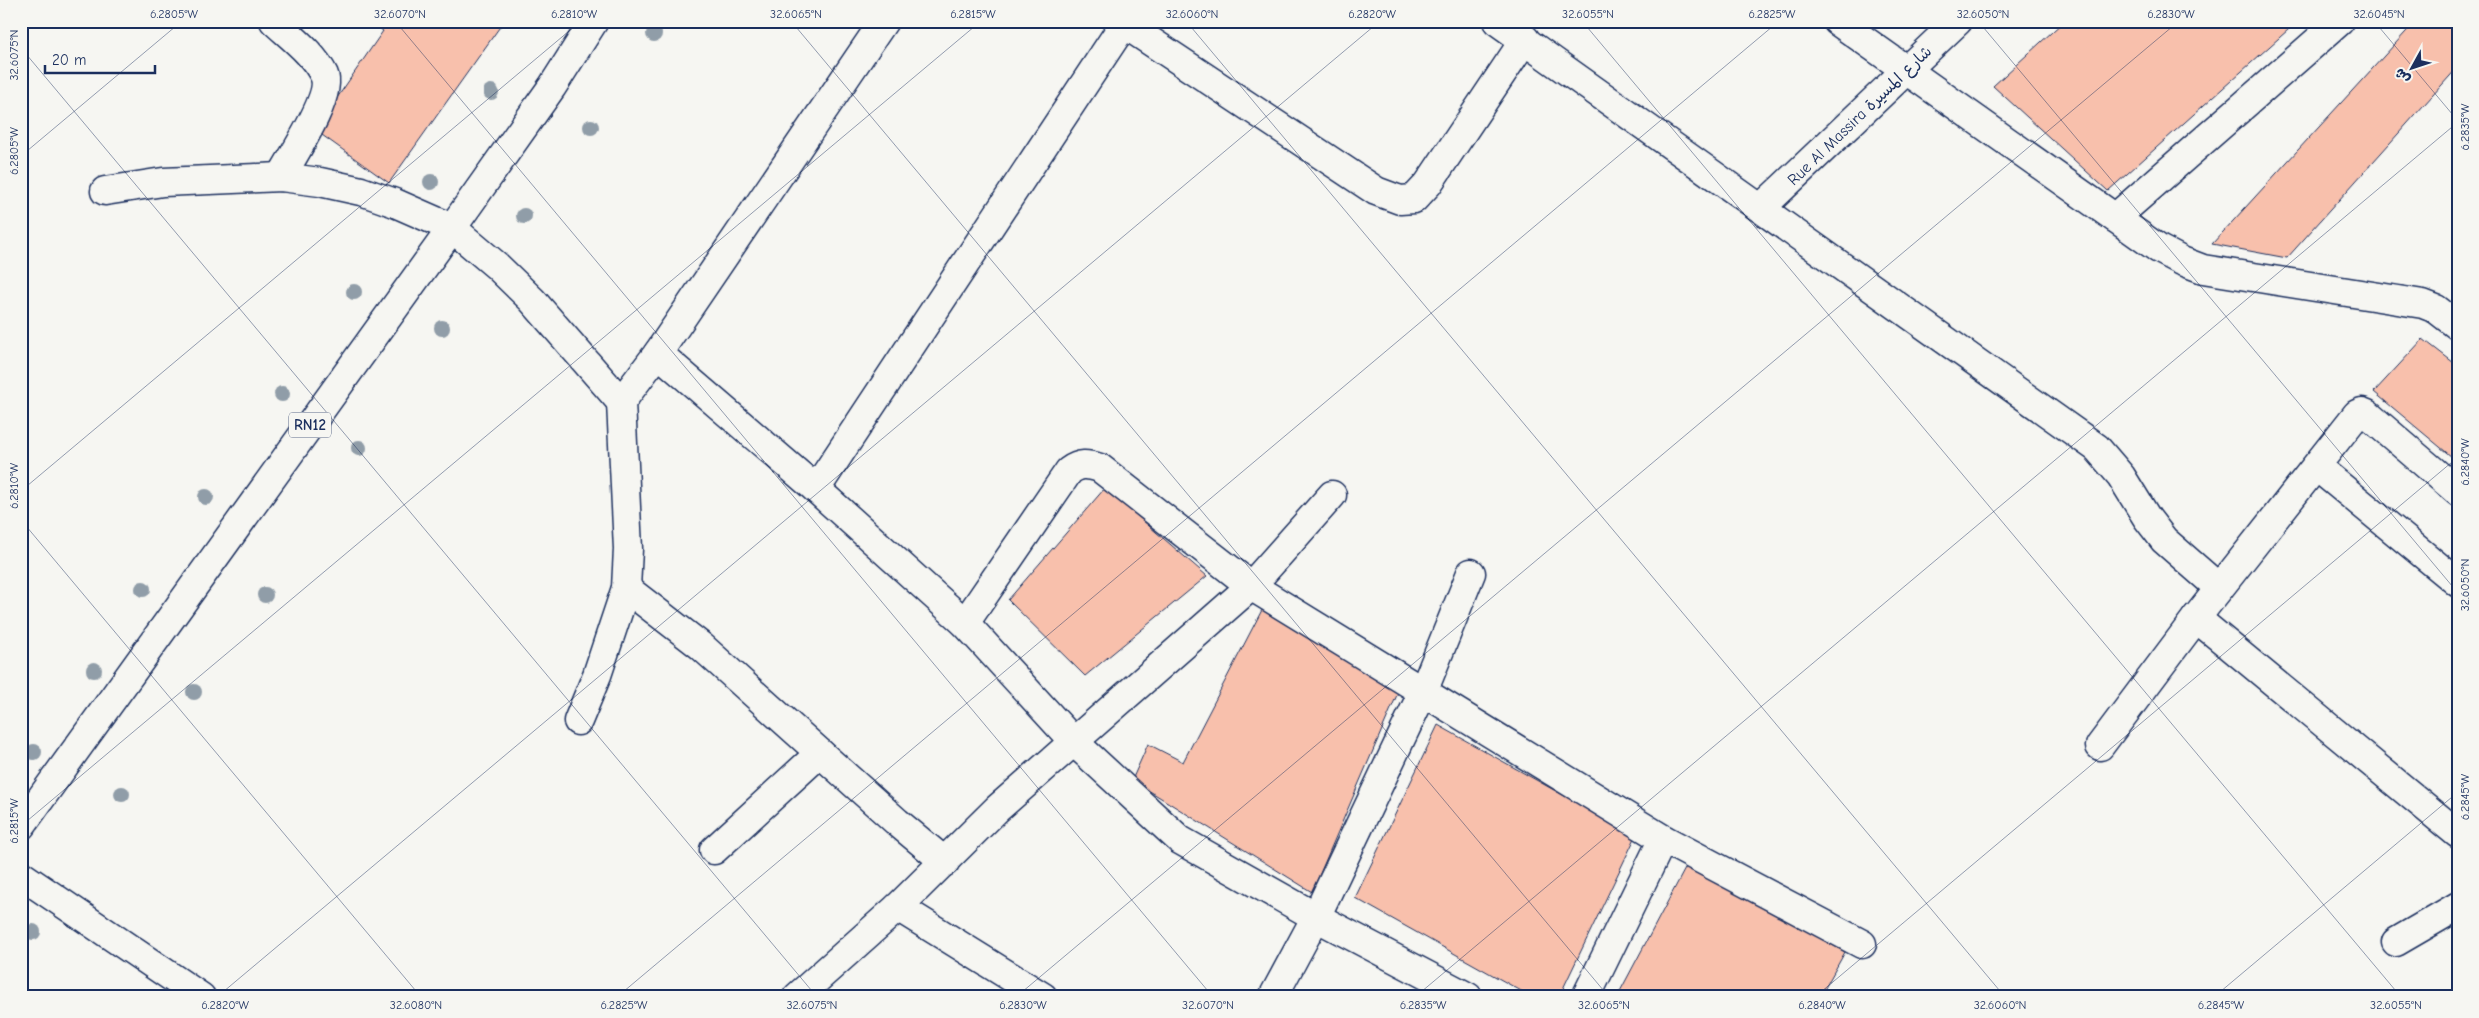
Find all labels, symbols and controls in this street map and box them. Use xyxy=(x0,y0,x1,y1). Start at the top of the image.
text: 6.2805°W xyxy=(150,7,199,21)
text: 32.6070°N xyxy=(374,7,426,21)
text: 6.2810°W xyxy=(551,7,598,21)
text: 32.6065°N xyxy=(770,7,822,21)
text: 6.2815°W xyxy=(950,7,996,21)
text: 32.6060°N xyxy=(1166,7,1218,21)
text: 6.2820°W xyxy=(1348,7,1396,21)
text: 32.6055°N xyxy=(1562,7,1614,21)
text: 6.2825°W xyxy=(1749,7,1796,21)
text: 32.6050°N xyxy=(1957,7,2009,21)
text: 6.2830°W xyxy=(2147,7,2195,21)
text: 32.6045°N xyxy=(2353,7,2405,21)
text: 32.6075°N xyxy=(7,29,21,81)
scale bar xyxy=(45,42,155,74)
street label: Rue Al Massira شارع المسيرة xyxy=(1784,42,1937,191)
north arrow xyxy=(2386,42,2436,92)
text: 20 m xyxy=(52,51,86,69)
text: ش xyxy=(2391,65,2414,87)
text: 6.2835°W xyxy=(2458,103,2472,150)
text: 6.2805°W xyxy=(7,126,21,175)
road number: RN12 xyxy=(289,412,331,438)
text: 6.2840°W xyxy=(2458,438,2472,486)
text: 6.2810°W xyxy=(7,462,21,509)
text: 32.6050°N xyxy=(2458,559,2472,611)
text: 6.2845°W xyxy=(2458,773,2472,820)
text: 6.2815°W xyxy=(7,798,21,844)
text: 6.2820°W xyxy=(201,998,249,1012)
text: 32.6080°N xyxy=(390,998,442,1012)
text: 6.2825°W xyxy=(601,998,648,1012)
text: 32.6075°N xyxy=(786,998,838,1012)
text: 6.2830°W xyxy=(999,998,1047,1012)
text: 32.6070°N xyxy=(1182,998,1234,1012)
text: 6.2835°W xyxy=(1400,998,1447,1012)
text: 32.6065°N xyxy=(1578,998,1630,1012)
text: 6.2840°W xyxy=(1798,998,1846,1012)
text: 32.6060°N xyxy=(1974,998,2026,1012)
text: 6.2845°W xyxy=(2198,998,2245,1012)
text: 32.6055°N xyxy=(2370,998,2422,1012)

